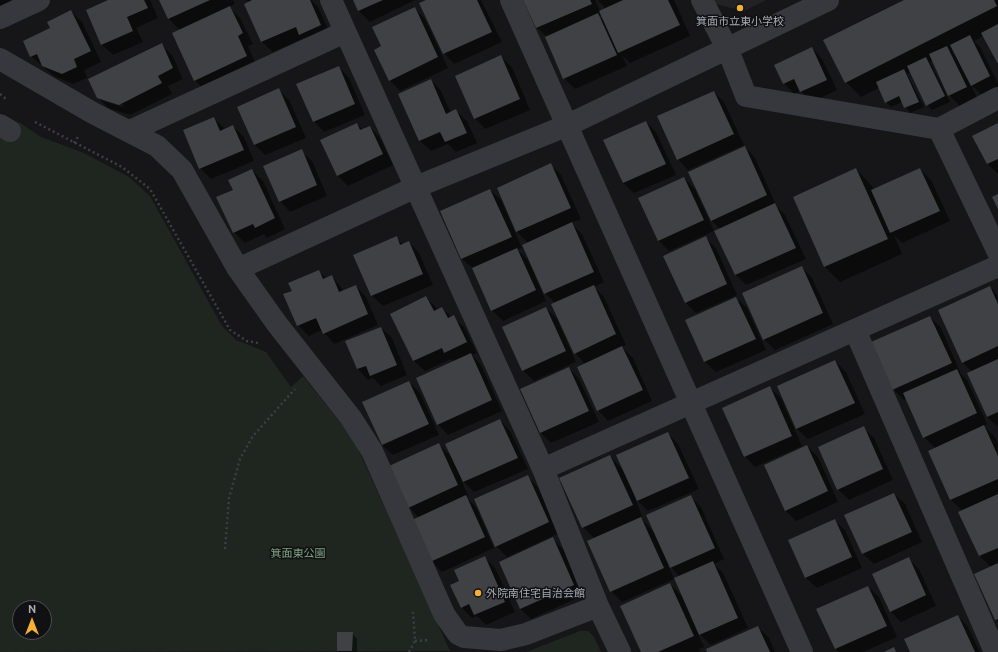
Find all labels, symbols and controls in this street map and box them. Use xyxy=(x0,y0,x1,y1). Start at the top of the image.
marker: 箕面市立東小学校 xyxy=(735,3,745,13)
place label: 箕面市立東小学校 xyxy=(696,14,784,28)
park label: 箕面東公園 xyxy=(271,546,325,560)
place label: 外院南住宅自治会館 xyxy=(486,586,585,600)
marker: 外院南住宅自治会館 xyxy=(473,588,483,598)
north arrow xyxy=(12,600,52,640)
text: N xyxy=(28,603,36,615)

